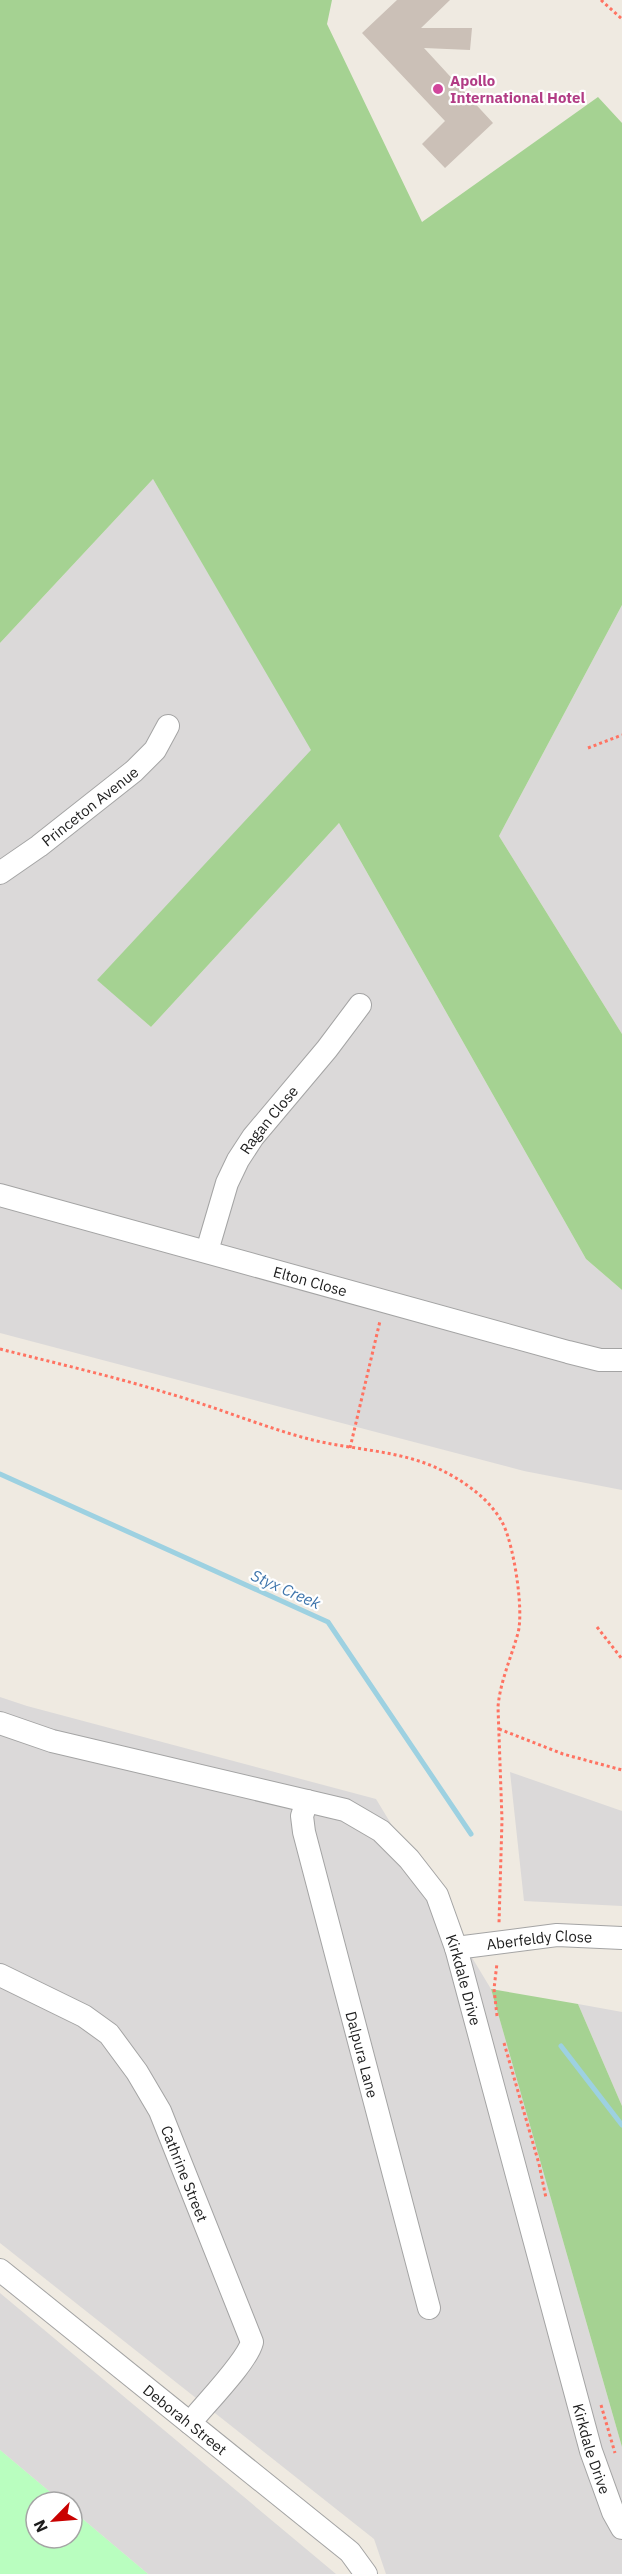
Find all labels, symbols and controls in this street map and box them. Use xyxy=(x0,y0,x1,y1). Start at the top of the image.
place label: Apollo International Hotel xyxy=(450,71,585,107)
marker: Apollo International Hotel xyxy=(431,82,445,96)
street label: Princeton Avenue xyxy=(37,762,142,850)
street label: Ragan Close xyxy=(235,1081,302,1157)
street label: Elton Close xyxy=(271,1262,349,1300)
water label: Styx Creek xyxy=(248,1565,324,1613)
street label: Aberfeldy Close xyxy=(485,1925,593,1953)
street label: Kirkdale Drive xyxy=(442,1931,486,2027)
street label: Dalpura Lane xyxy=(342,2009,383,2100)
street label: Cathrine Street xyxy=(157,2123,213,2224)
street label: Deborah Street xyxy=(140,2380,231,2459)
street label: Kirkdale Drive xyxy=(569,2401,615,2497)
north arrow xyxy=(24,2490,84,2550)
text: N xyxy=(29,2517,52,2536)

